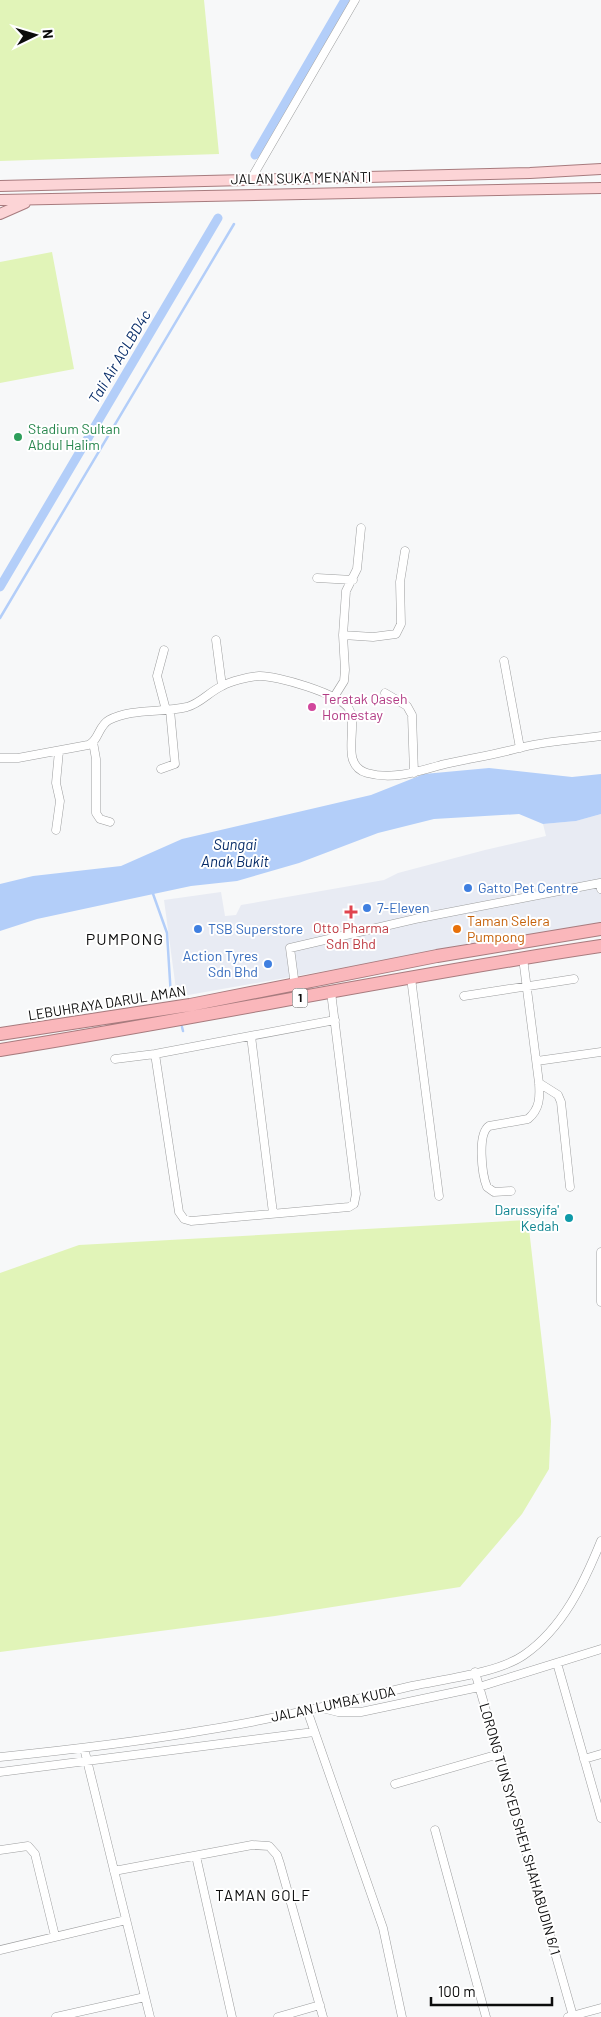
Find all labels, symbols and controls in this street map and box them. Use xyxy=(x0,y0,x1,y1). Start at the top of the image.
north arrow xyxy=(10,10,60,60)
text: N xyxy=(40,28,57,39)
street label: JALAN SUKA MENANTI xyxy=(230,168,372,187)
water label: Tali Air ACLBD4c xyxy=(84,306,154,406)
place label: Stadium Sultan Abdul Halim xyxy=(28,420,120,453)
marker: Stadium Sultan Abdul Halim xyxy=(12,431,24,443)
place label: Teratak Qaseh Homestay xyxy=(322,690,408,723)
marker: Teratak Qaseh Homestay xyxy=(306,701,318,713)
water label: Sungai Anak Bukit xyxy=(201,835,270,870)
place label: Gatto Pet Centre xyxy=(478,879,578,896)
marker: Gatto Pet Centre xyxy=(462,882,474,894)
place label: 7-Eleven xyxy=(377,899,430,916)
marker: 7-Eleven xyxy=(361,902,373,914)
marker: Otto Pharma Sdn Bhd xyxy=(345,906,357,918)
place label: Taman Selera Pumpong xyxy=(467,912,550,945)
place label: Otto Pharma Sdn Bhd xyxy=(313,919,389,952)
place label: TSB Superstore xyxy=(208,920,303,937)
marker: TSB Superstore xyxy=(192,923,204,935)
marker: Taman Selera Pumpong xyxy=(451,923,463,935)
district label: PUMPONG xyxy=(86,929,164,948)
place label: Action Tyres Sdn Bhd xyxy=(183,947,258,980)
marker: Action Tyres Sdn Bhd xyxy=(262,958,274,970)
street label: LEBUHRAYA DARUL AMAN xyxy=(27,982,187,1023)
road number: 1 xyxy=(292,988,308,1008)
place label: Darussyifa' Kedah xyxy=(494,1201,559,1234)
marker: Darussyifa' Kedah xyxy=(563,1212,575,1224)
street label: JALAN LUMBA KUDA xyxy=(269,1682,397,1725)
street label: LORONG TUN SYED SHEH SHAHABUDIN 6/1 xyxy=(476,1701,565,1957)
district label: TAMAN GOLF xyxy=(215,1886,311,1904)
scale bar xyxy=(431,1974,552,2006)
text: 100 m xyxy=(438,1982,476,2000)

